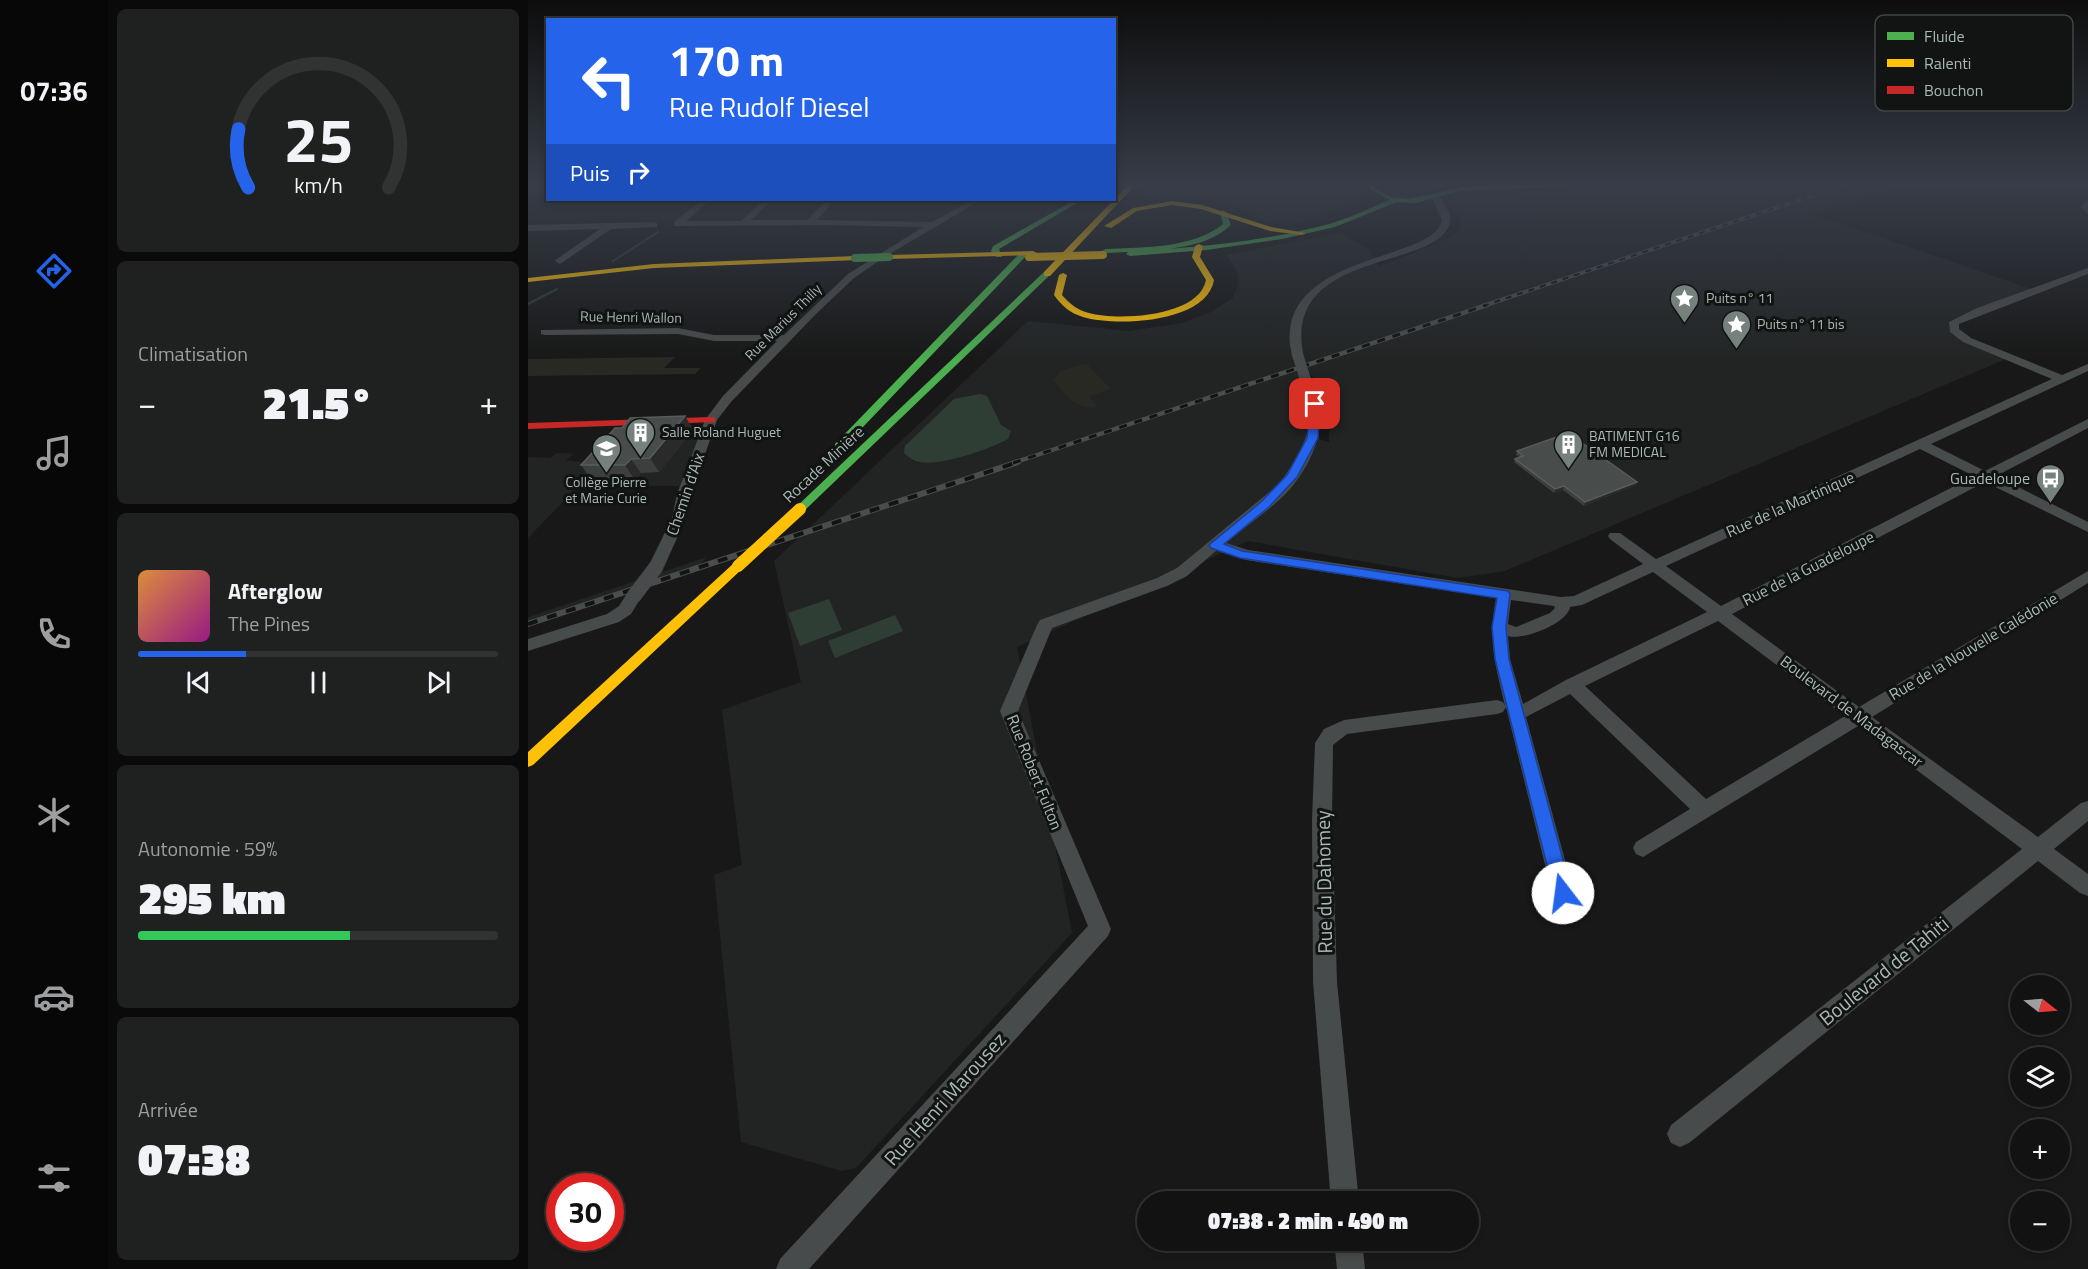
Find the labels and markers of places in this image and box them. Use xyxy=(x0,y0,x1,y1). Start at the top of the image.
place icon: Puits n° 11 xyxy=(1669,282,1701,324)
place label: Puits n° 11 xyxy=(1706,287,1773,308)
place icon: Puits n° 11 bis xyxy=(1720,308,1752,350)
place label: Puits n° 11 bis xyxy=(1757,313,1844,334)
pin xyxy=(1289,378,1340,429)
building icon: Salle Roland Huguet xyxy=(625,416,657,458)
place label: Salle Roland Huguet xyxy=(662,421,781,442)
place label: BATIMENT G16 FM MEDICAL xyxy=(1589,425,1680,462)
building icon: BATIMENT G16 FM MEDICAL xyxy=(1552,428,1584,470)
school or university icon: Collège Pierre et Marie Curie xyxy=(590,432,622,474)
bus stop icon: Guadeloupe xyxy=(2035,462,2067,504)
place label: Guadeloupe xyxy=(1950,466,2030,490)
place label: Collège Pierre et Marie Curie xyxy=(565,471,647,508)

